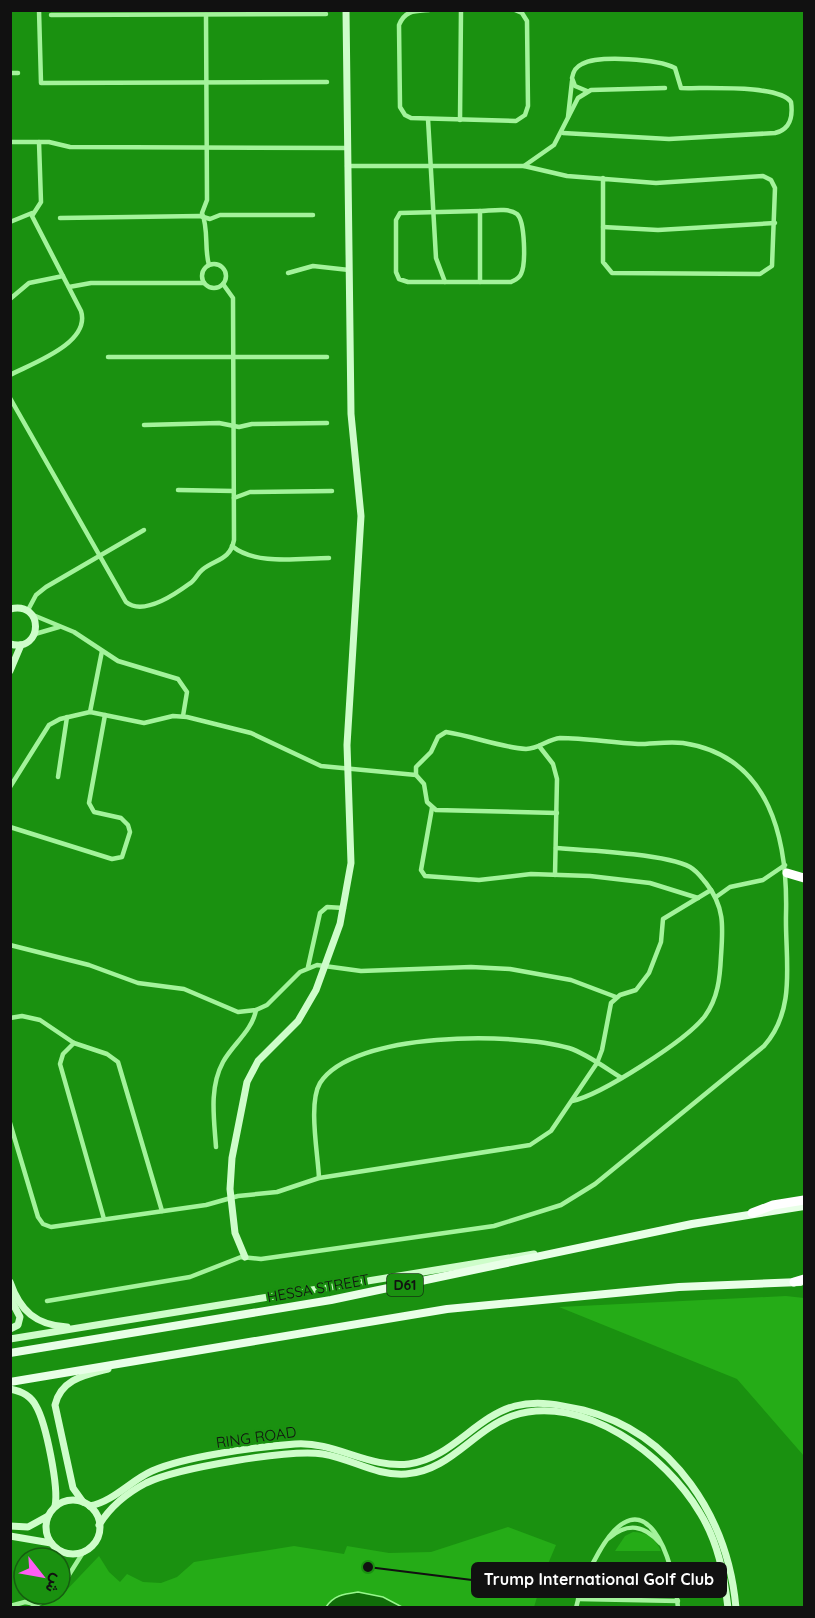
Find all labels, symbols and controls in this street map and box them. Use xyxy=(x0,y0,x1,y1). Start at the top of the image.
street label: HESSA STREET xyxy=(265,1270,371,1306)
road number: D61 xyxy=(387,1274,423,1296)
street label: RING ROAD xyxy=(215,1422,298,1452)
north arrow xyxy=(12,1546,72,1606)
callout: Trump International Golf Club xyxy=(472,1563,726,1597)
text: Trump International Golf Club xyxy=(484,1569,714,1589)
text: ش xyxy=(41,1570,68,1597)

